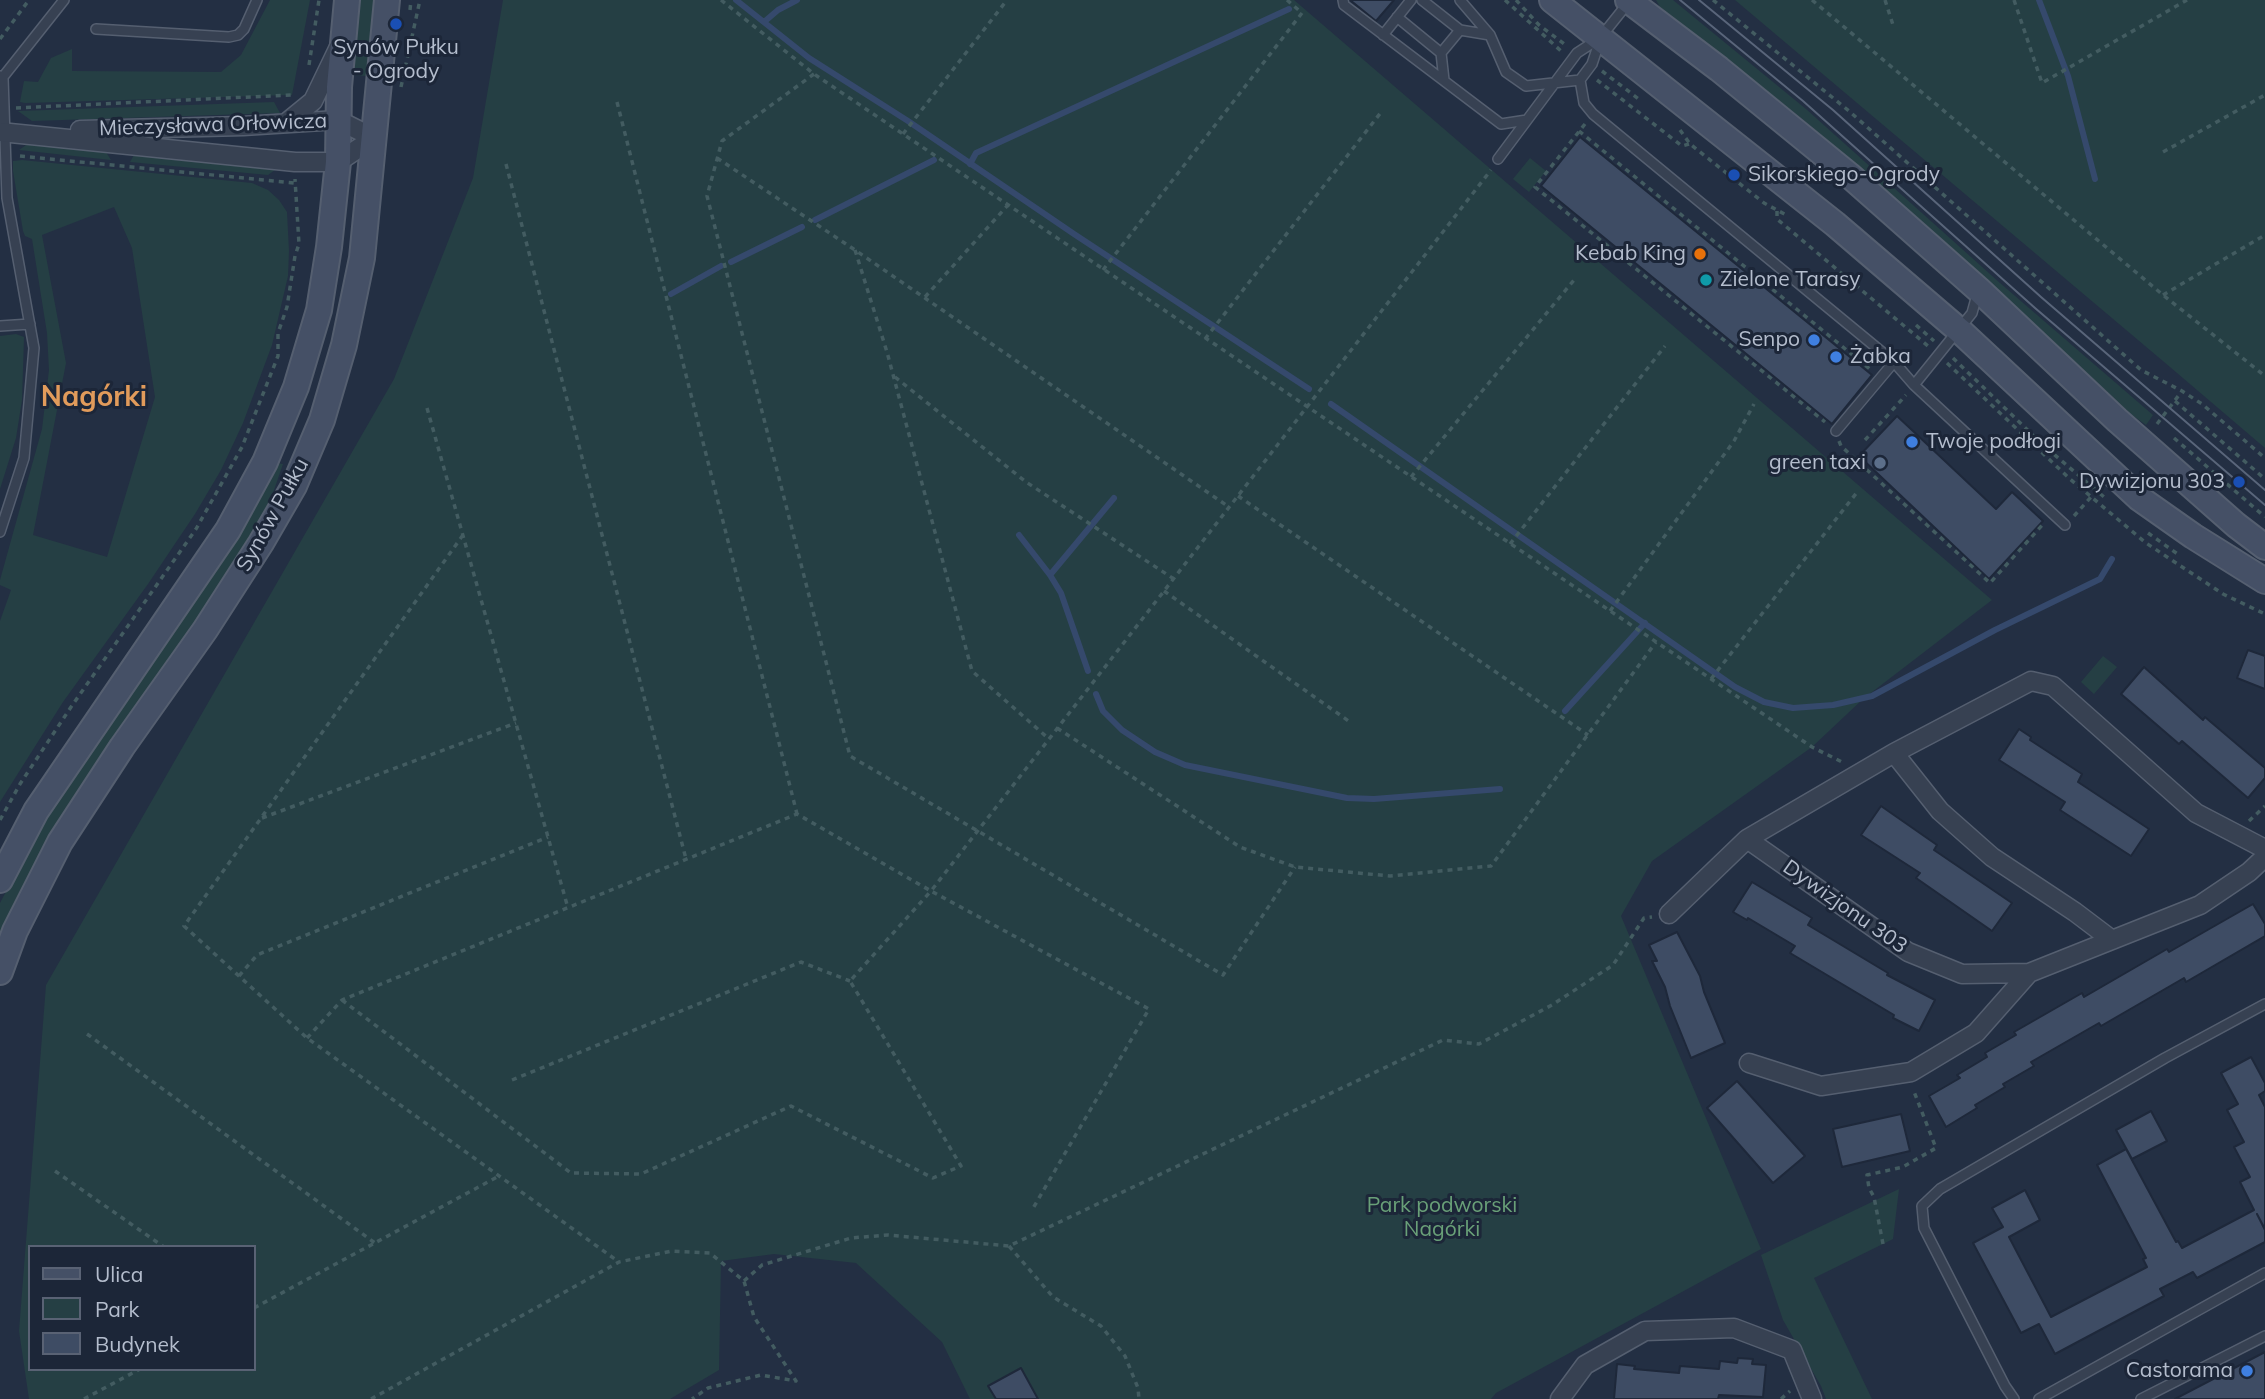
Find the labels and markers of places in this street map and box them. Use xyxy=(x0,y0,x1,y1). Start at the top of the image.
marker: Synów Pułku - Ogrody xyxy=(388,16,404,32)
place label: Synów Pułku - Ogrody xyxy=(333,35,459,85)
place label: Sikorskiego-Ogrody xyxy=(1748,162,1940,188)
marker: Sikorskiego-Ogrody xyxy=(1726,167,1742,183)
place label: Kebab King xyxy=(1575,241,1686,267)
marker: Kebab King xyxy=(1692,246,1708,262)
place label: Zielone Tarasy xyxy=(1720,267,1860,293)
marker: Zielone Tarasy xyxy=(1698,272,1714,288)
place label: Senpo xyxy=(1739,327,1800,353)
marker: Senpo xyxy=(1806,332,1822,348)
place label: Żabka xyxy=(1850,344,1911,370)
marker: Żabka xyxy=(1828,349,1844,365)
place label: Twoje podłogi xyxy=(1926,429,2061,455)
marker: Twoje podłogi xyxy=(1904,434,1920,450)
place label: green taxi xyxy=(1769,450,1866,476)
marker: green taxi xyxy=(1872,455,1888,471)
place label: Dywizjonu 303 xyxy=(2079,469,2225,495)
marker: Dywizjonu 303 xyxy=(2231,474,2247,490)
place label: Castorama xyxy=(2126,1358,2233,1384)
marker: Castorama xyxy=(2239,1363,2255,1379)

